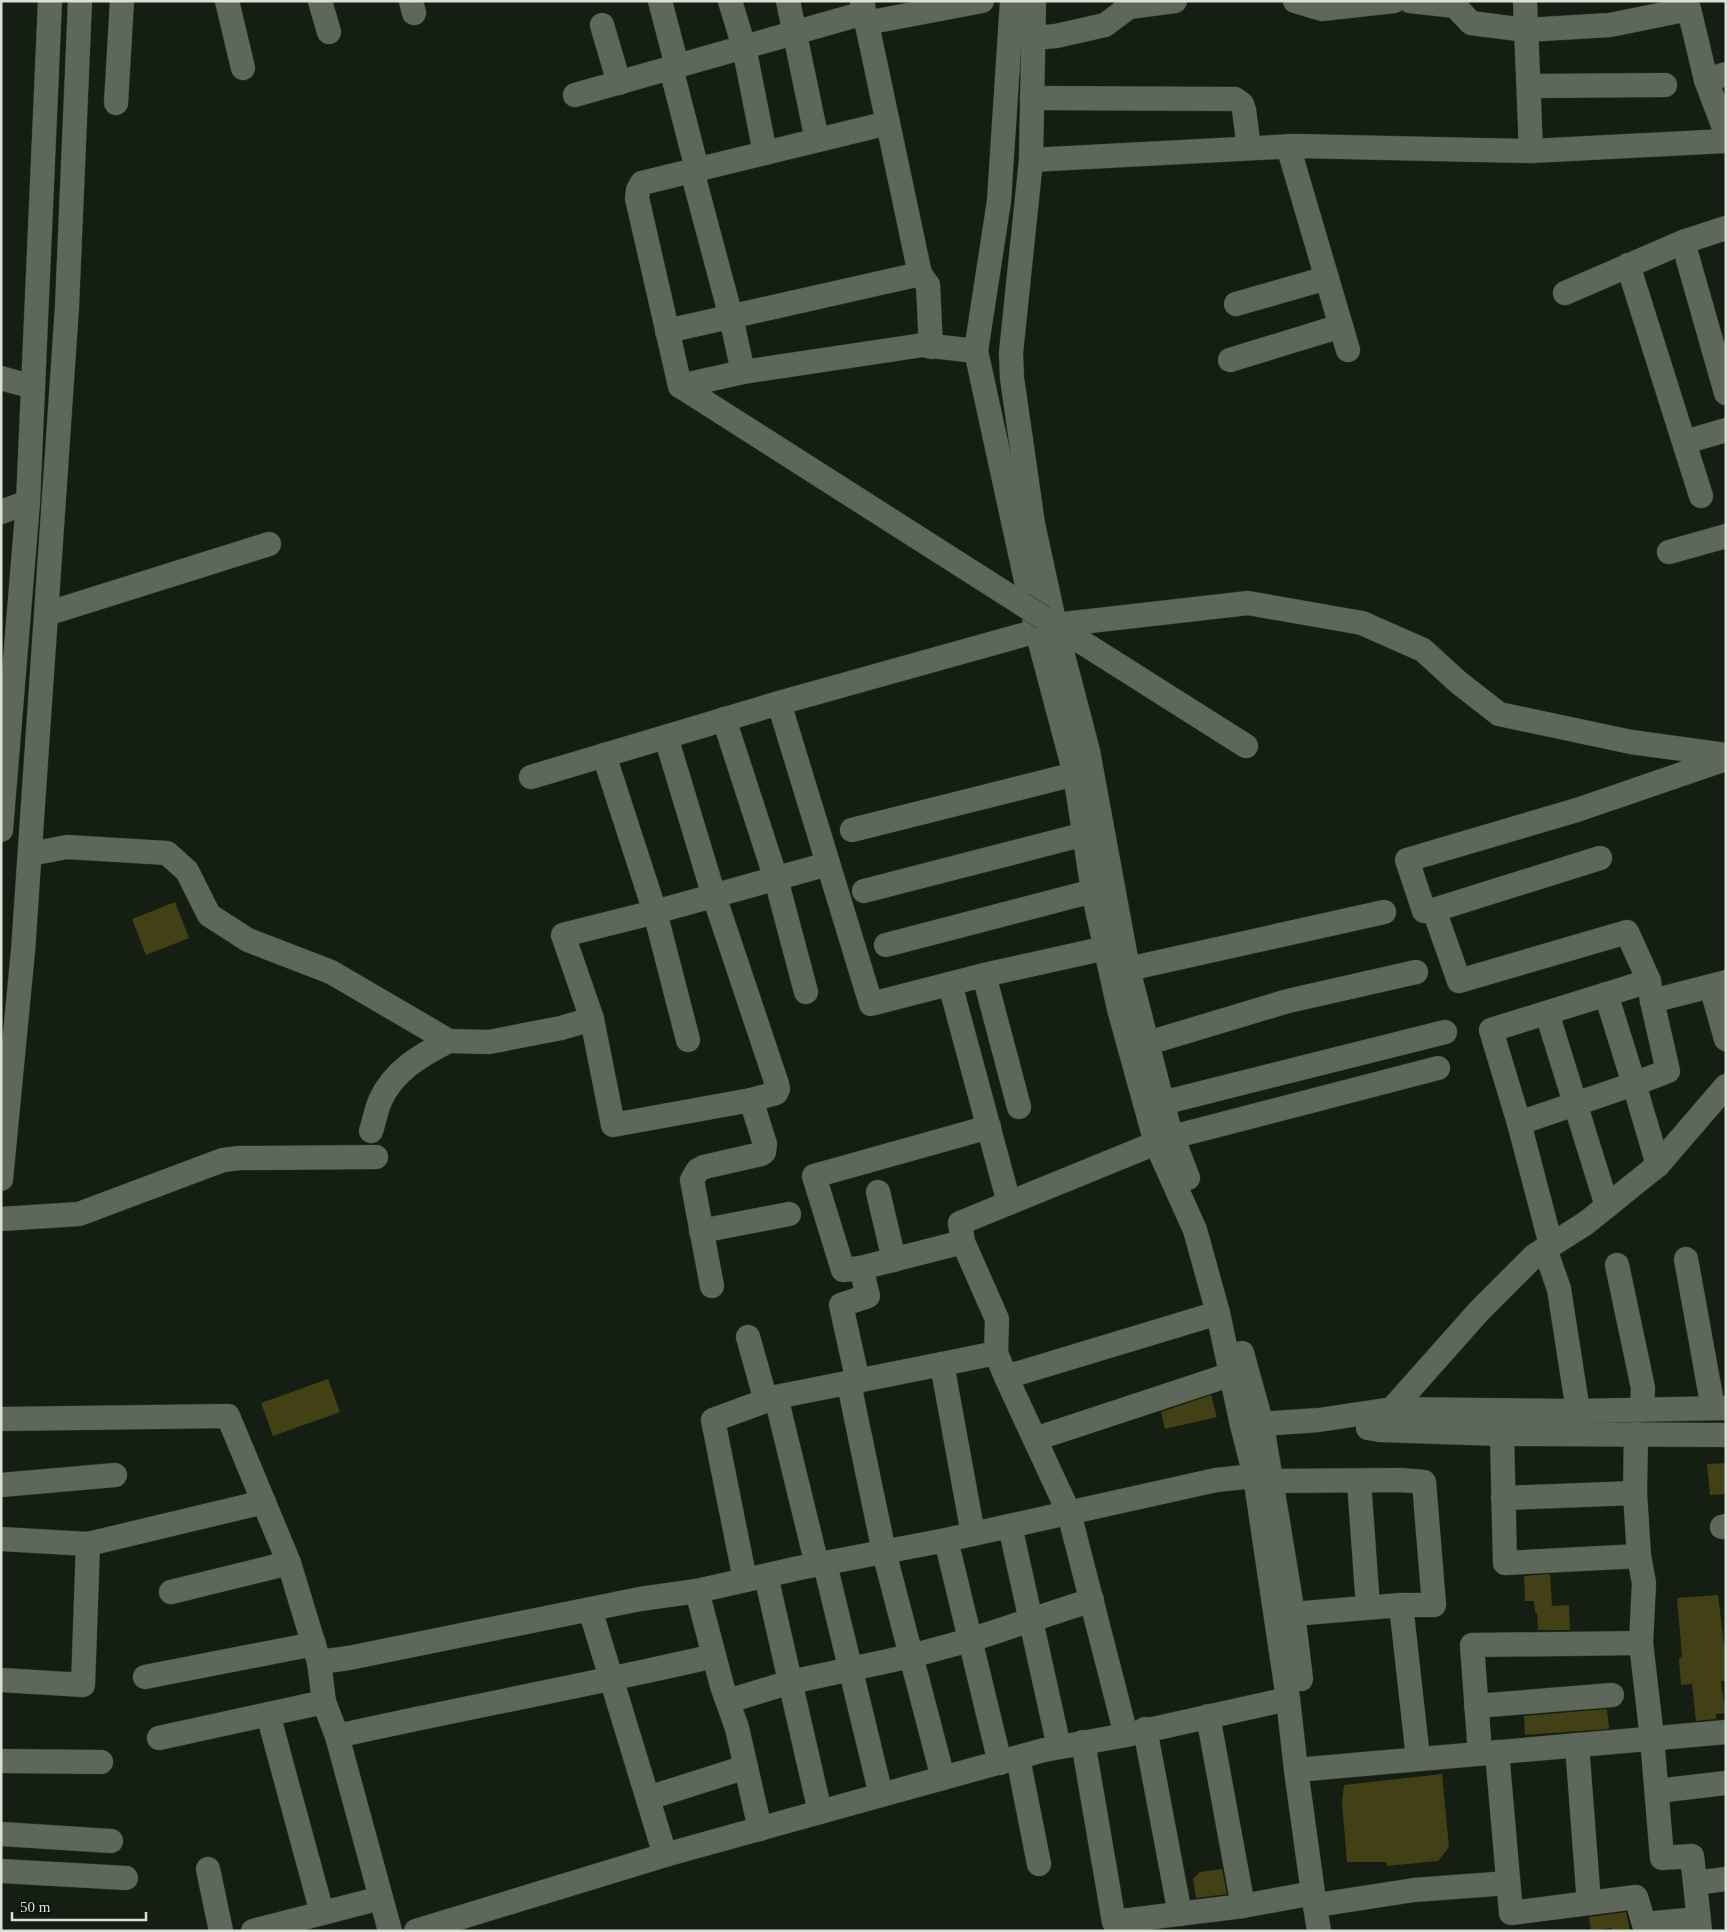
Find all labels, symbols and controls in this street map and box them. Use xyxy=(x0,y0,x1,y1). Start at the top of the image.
scale bar xyxy=(12,1890,146,1922)
text: 50 m xyxy=(20,1899,51,1915)

